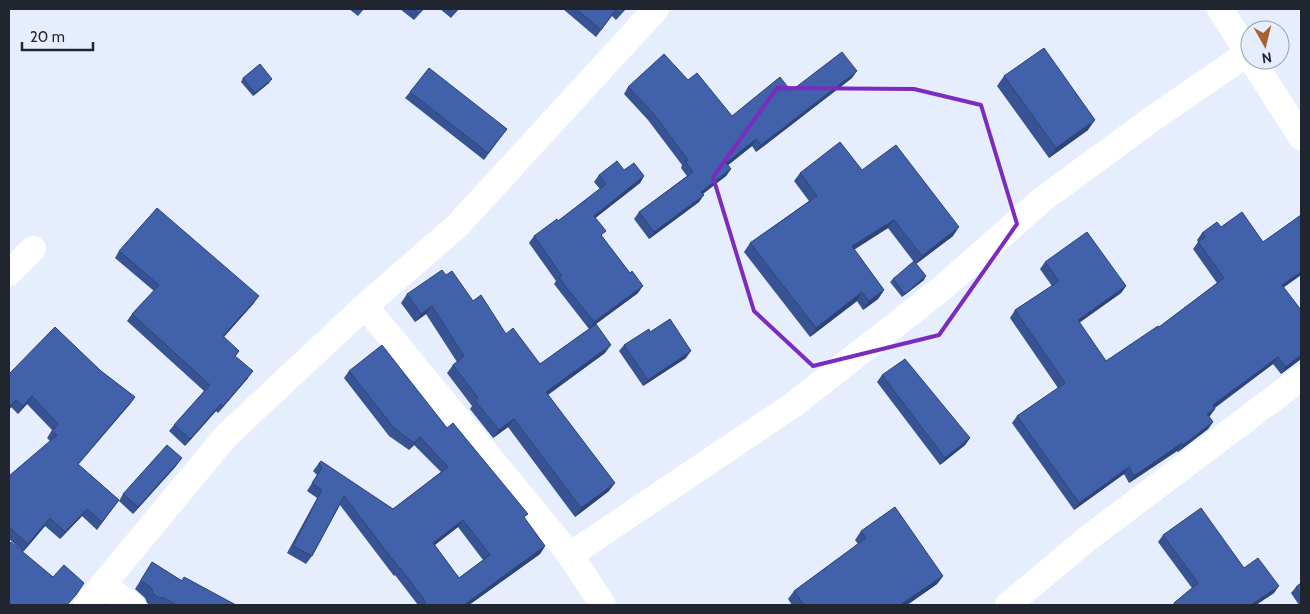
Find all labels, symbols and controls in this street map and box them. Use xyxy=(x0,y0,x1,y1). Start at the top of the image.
scale bar xyxy=(22,20,94,52)
north arrow xyxy=(1240,20,1290,70)
text: 20 m xyxy=(30,28,65,46)
text: N xyxy=(1261,48,1273,67)

